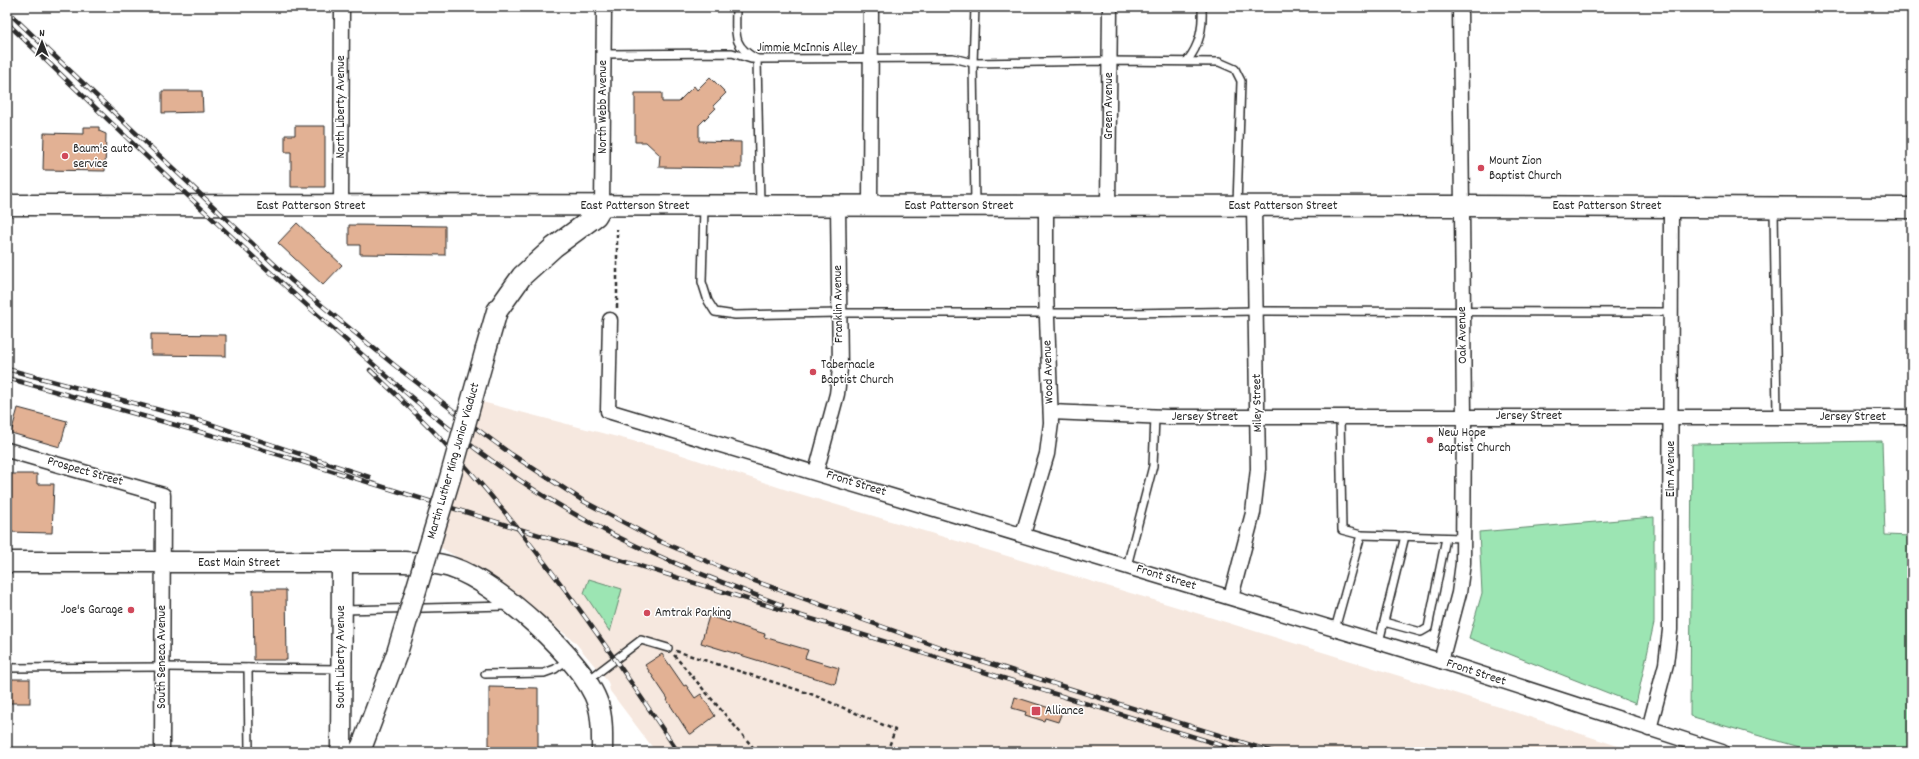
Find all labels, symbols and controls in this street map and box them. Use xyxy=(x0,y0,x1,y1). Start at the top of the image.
north arrow xyxy=(22,22,62,62)
text: N xyxy=(39,26,45,42)
street label: Jimmie McInnis Alley xyxy=(757,39,858,58)
street label: North Liberty Avenue xyxy=(332,55,351,159)
street label: North Webb Avenue xyxy=(594,60,613,154)
street label: Green Avenue xyxy=(1100,72,1119,140)
place label: Baum's auto service xyxy=(73,140,133,174)
marker: Baum's auto service xyxy=(60,151,70,161)
place label: Mount Zion Baptist Church xyxy=(1489,152,1562,186)
marker: Mount Zion Baptist Church xyxy=(1476,163,1486,173)
street label: East Patterson Street xyxy=(256,197,366,216)
street label: East Patterson Street xyxy=(580,197,690,216)
street label: East Patterson Street xyxy=(904,197,1014,216)
street label: East Patterson Street xyxy=(1228,197,1338,216)
street label: East Patterson Street xyxy=(1552,197,1662,216)
street label: Franklin Avenue xyxy=(829,265,849,343)
street label: Oak Avenue xyxy=(1453,306,1473,364)
street label: Wood Avenue xyxy=(1038,340,1060,404)
place label: Tabernacle Baptist Church xyxy=(821,356,894,390)
marker: Tabernacle Baptist Church xyxy=(808,367,818,377)
street label: Miley Street xyxy=(1248,373,1268,432)
street label: Martin Luther King Junior Viaduct xyxy=(423,380,485,541)
street label: Jersey Street xyxy=(1496,407,1562,426)
street label: Jersey Street xyxy=(1172,408,1238,427)
street label: Jersey Street xyxy=(1820,408,1886,427)
place label: New Hope Baptist Church xyxy=(1438,424,1511,458)
marker: New Hope Baptist Church xyxy=(1425,435,1435,445)
street label: Elm Avenue xyxy=(1662,440,1681,497)
street label: Prospect Street xyxy=(45,452,125,492)
street label: Front Street xyxy=(824,466,889,502)
street label: East Main Street xyxy=(198,554,280,573)
street label: Front Street xyxy=(1134,560,1199,596)
place label: Joe's Garage xyxy=(61,601,123,620)
place label: Amtrak Parking xyxy=(655,604,732,623)
marker: Joe's Garage xyxy=(126,605,136,615)
street label: South Seneca Avenue xyxy=(153,605,172,709)
street label: South Liberty Avenue xyxy=(332,605,351,709)
marker: Amtrak Parking xyxy=(642,608,652,618)
street label: Front Street xyxy=(1444,654,1509,692)
place label: Alliance xyxy=(1045,702,1084,721)
marker: Alliance xyxy=(1030,705,1042,717)

